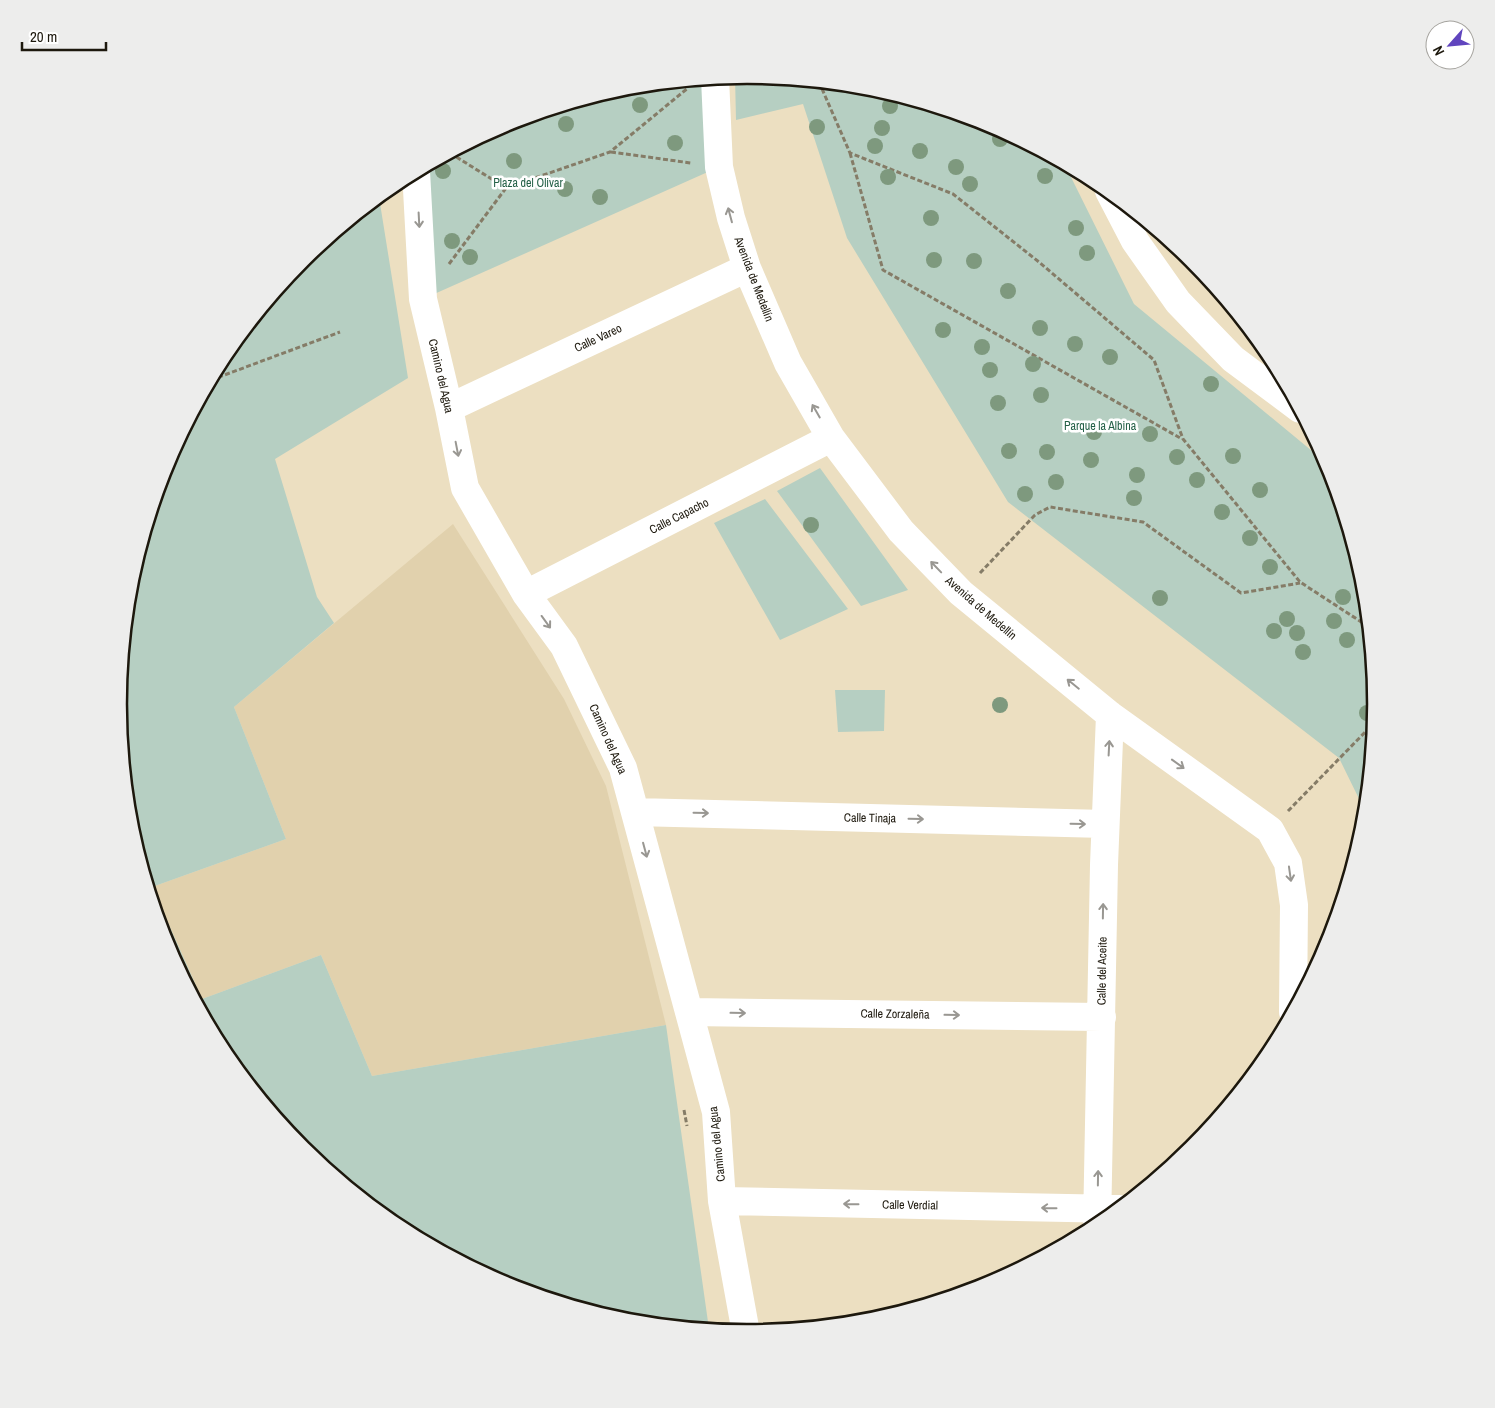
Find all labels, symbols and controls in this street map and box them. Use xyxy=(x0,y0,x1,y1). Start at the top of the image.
scale bar xyxy=(22,20,106,52)
north arrow xyxy=(1425,20,1475,70)
text: 20 m xyxy=(30,26,57,47)
text: N xyxy=(1429,43,1448,59)
park label: Plaza del Olivar xyxy=(493,175,563,191)
one-way arrow xyxy=(725,207,735,223)
one-way arrow xyxy=(414,212,423,228)
street label: Avenida de Medellín xyxy=(730,233,778,324)
street label: Calle Vareo xyxy=(572,320,624,356)
street label: Camino del Agua xyxy=(425,337,457,415)
one-way arrow xyxy=(810,405,820,419)
park label: Parque la Albina xyxy=(1064,418,1137,434)
one-way arrow xyxy=(453,440,462,456)
street label: Calle Capacho xyxy=(647,494,711,538)
one-way arrow xyxy=(930,561,942,573)
street label: Avenida de Medellín xyxy=(941,572,1020,643)
one-way arrow xyxy=(541,615,552,628)
one-way arrow xyxy=(1066,678,1079,689)
street label: Camino del Agua xyxy=(585,701,631,777)
one-way arrow xyxy=(1104,740,1113,756)
one-way arrow xyxy=(1171,758,1185,769)
one-way arrow xyxy=(693,809,709,818)
street label: Calle Tinaja xyxy=(844,810,897,826)
one-way arrow xyxy=(908,815,924,824)
one-way arrow xyxy=(1070,819,1086,828)
one-way arrow xyxy=(641,841,650,857)
one-way arrow xyxy=(1285,866,1295,882)
one-way arrow xyxy=(1098,903,1108,919)
street label: Calle del Aceite xyxy=(1093,937,1111,1005)
street label: Calle Zorzaleña xyxy=(860,1005,930,1023)
one-way arrow xyxy=(729,1008,745,1017)
one-way arrow xyxy=(944,1010,960,1020)
street label: Camino del Agua xyxy=(705,1105,729,1182)
one-way arrow xyxy=(1093,1170,1103,1186)
street label: Calle Verdial xyxy=(882,1197,938,1213)
one-way arrow xyxy=(844,1199,860,1208)
one-way arrow xyxy=(1041,1203,1057,1212)

